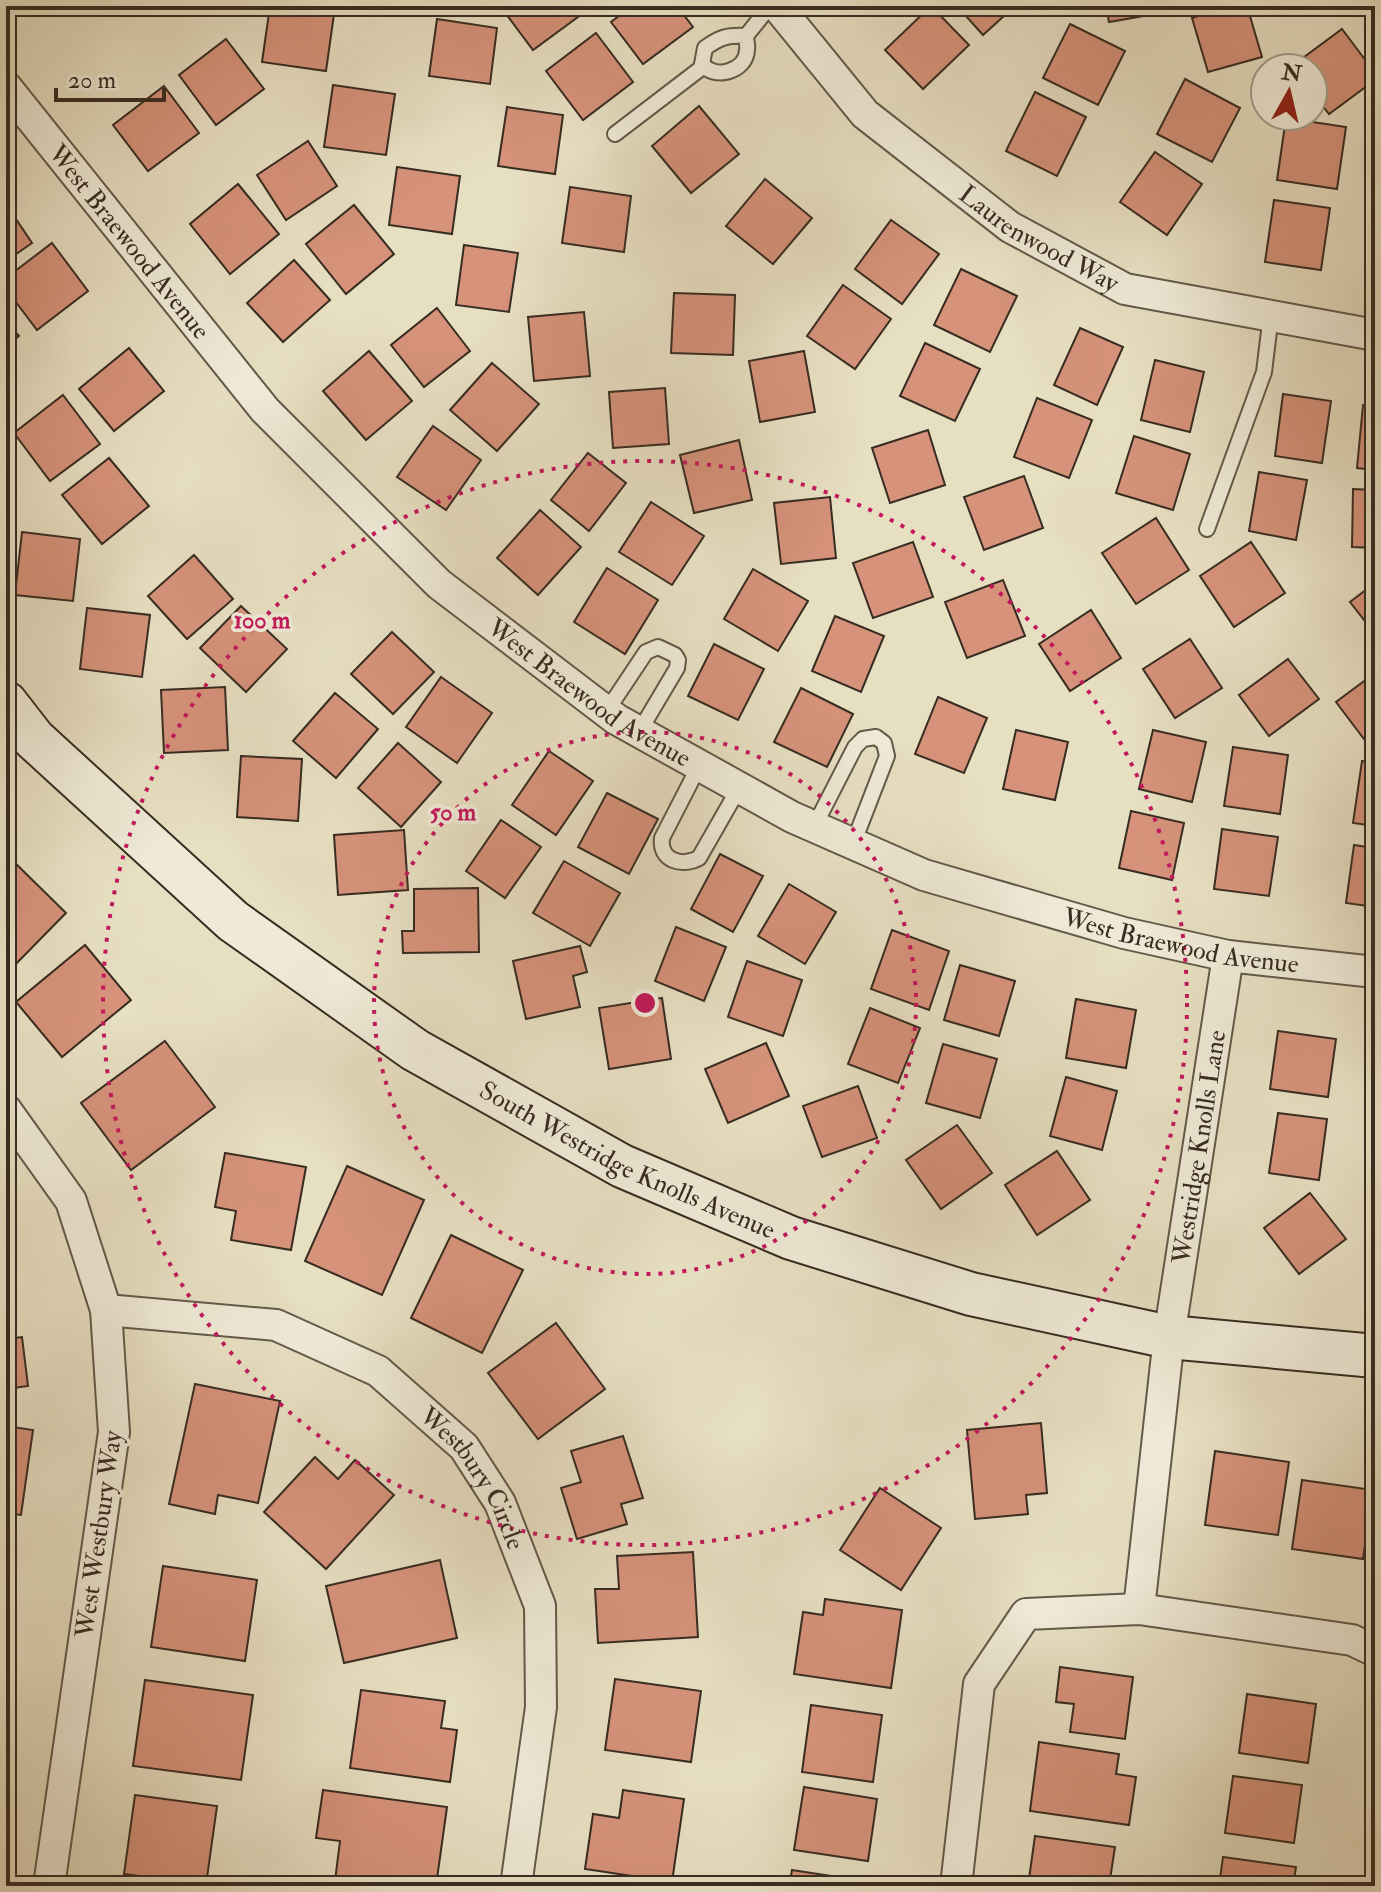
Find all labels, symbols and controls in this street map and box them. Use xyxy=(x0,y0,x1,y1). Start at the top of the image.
scale bar xyxy=(56,52,164,102)
north arrow xyxy=(1249,52,1329,132)
text: N xyxy=(1279,58,1304,88)
text: 20 m xyxy=(68,65,117,96)
street label: West Braewood Avenue xyxy=(41,137,217,346)
street label: Laurenwood Way xyxy=(952,178,1125,300)
text: 100 m xyxy=(234,605,291,636)
street label: West Braewood Avenue xyxy=(480,611,696,775)
text: 50 m xyxy=(430,797,477,828)
street label: West Braewood Avenue xyxy=(1058,901,1301,981)
centre of rings xyxy=(631,989,659,1017)
street label: Westridge Knolls Lane xyxy=(1165,1028,1233,1267)
street label: South Westridge Knolls Avenue xyxy=(474,1074,780,1246)
street label: Westbury Circle xyxy=(412,1400,532,1554)
street label: West Westbury Way xyxy=(68,1428,129,1641)

